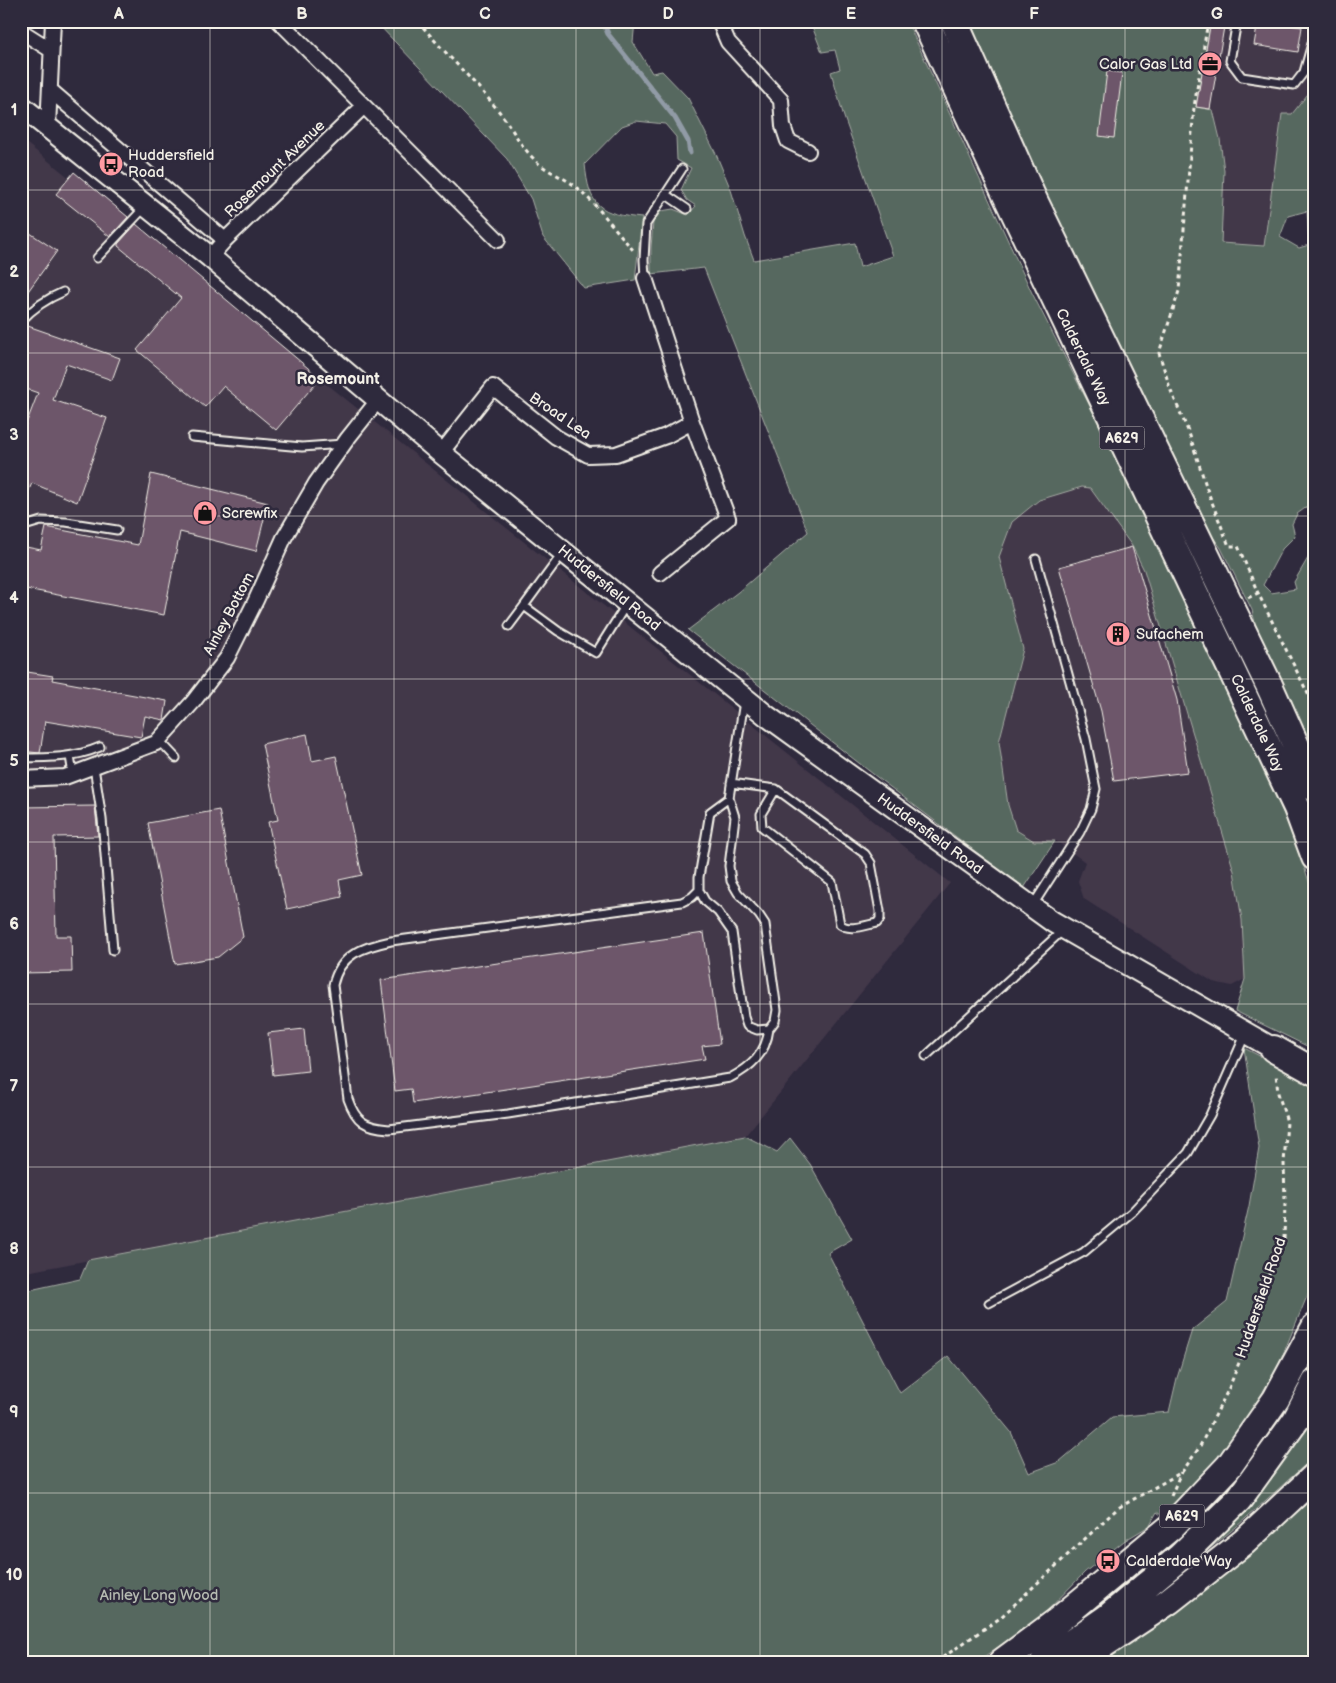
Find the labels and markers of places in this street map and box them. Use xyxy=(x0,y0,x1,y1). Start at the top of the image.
office icon: Calor Gas Ltd xyxy=(1197,51,1223,77)
place label: Calor Gas Ltd xyxy=(1099,55,1192,74)
place label: Huddersfield Road xyxy=(128,146,214,182)
bus stop icon: Huddersfield Road xyxy=(98,151,124,177)
shop icon: Screwfix xyxy=(192,500,218,526)
place label: Screwfix xyxy=(222,504,277,523)
building icon: Sufachem xyxy=(1105,621,1131,647)
place label: Sufachem xyxy=(1136,625,1204,644)
bus stop icon: Calderdale Way xyxy=(1095,1548,1121,1574)
place label: Calderdale Way xyxy=(1126,1552,1232,1571)

